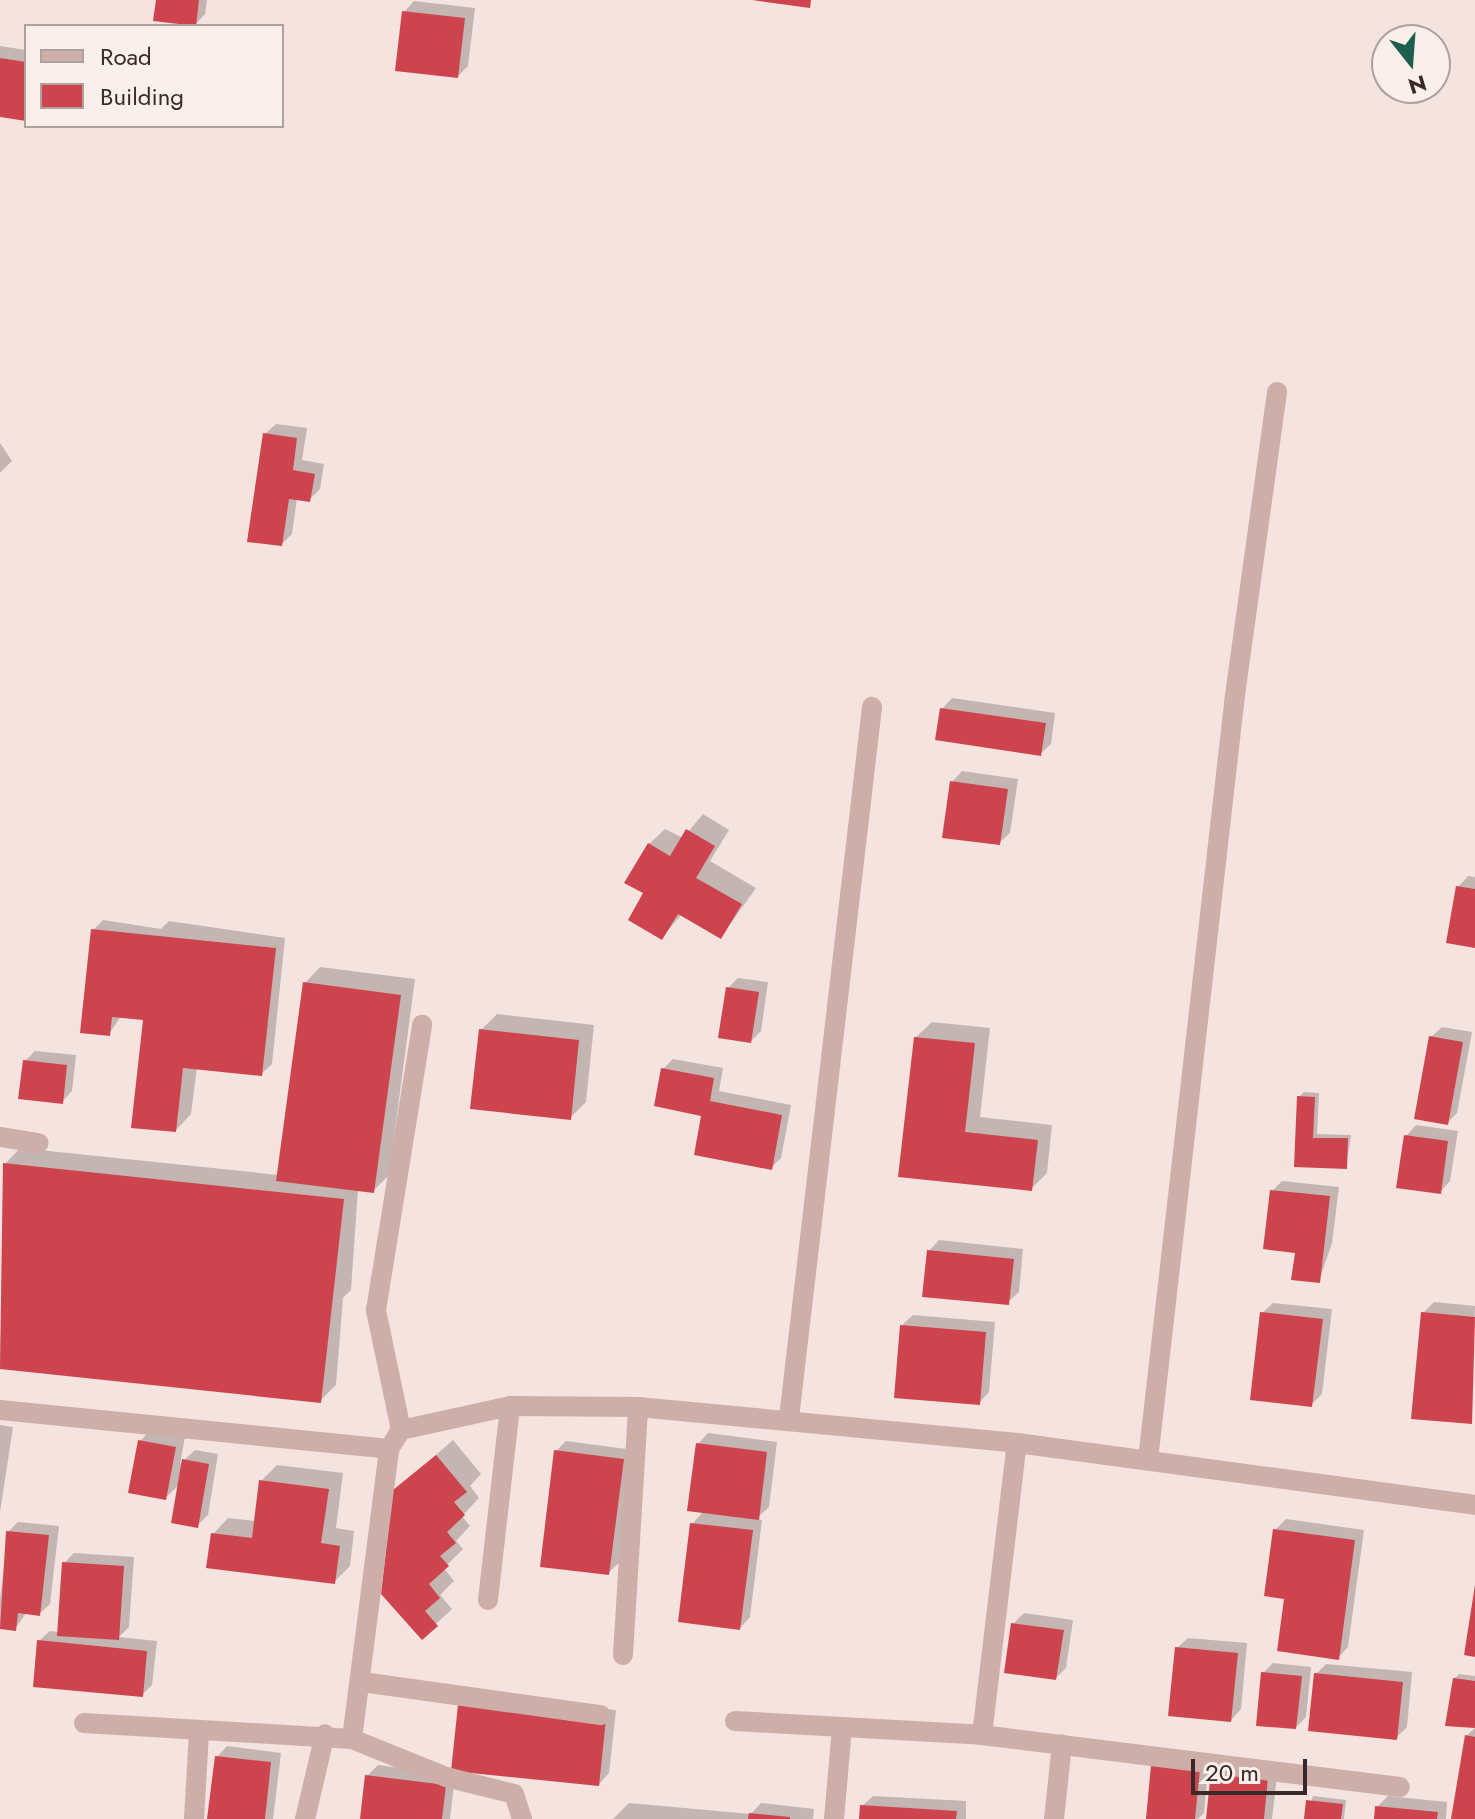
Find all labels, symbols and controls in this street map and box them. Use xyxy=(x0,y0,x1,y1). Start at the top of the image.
legend xyxy=(24,24,284,128)
north arrow xyxy=(1371,24,1451,104)
text: Road xyxy=(100,39,152,74)
text: N xyxy=(1404,67,1430,103)
text: Building xyxy=(100,79,184,114)
scale bar xyxy=(1195,1743,1311,1793)
text: 20 m xyxy=(1205,1755,1259,1790)

